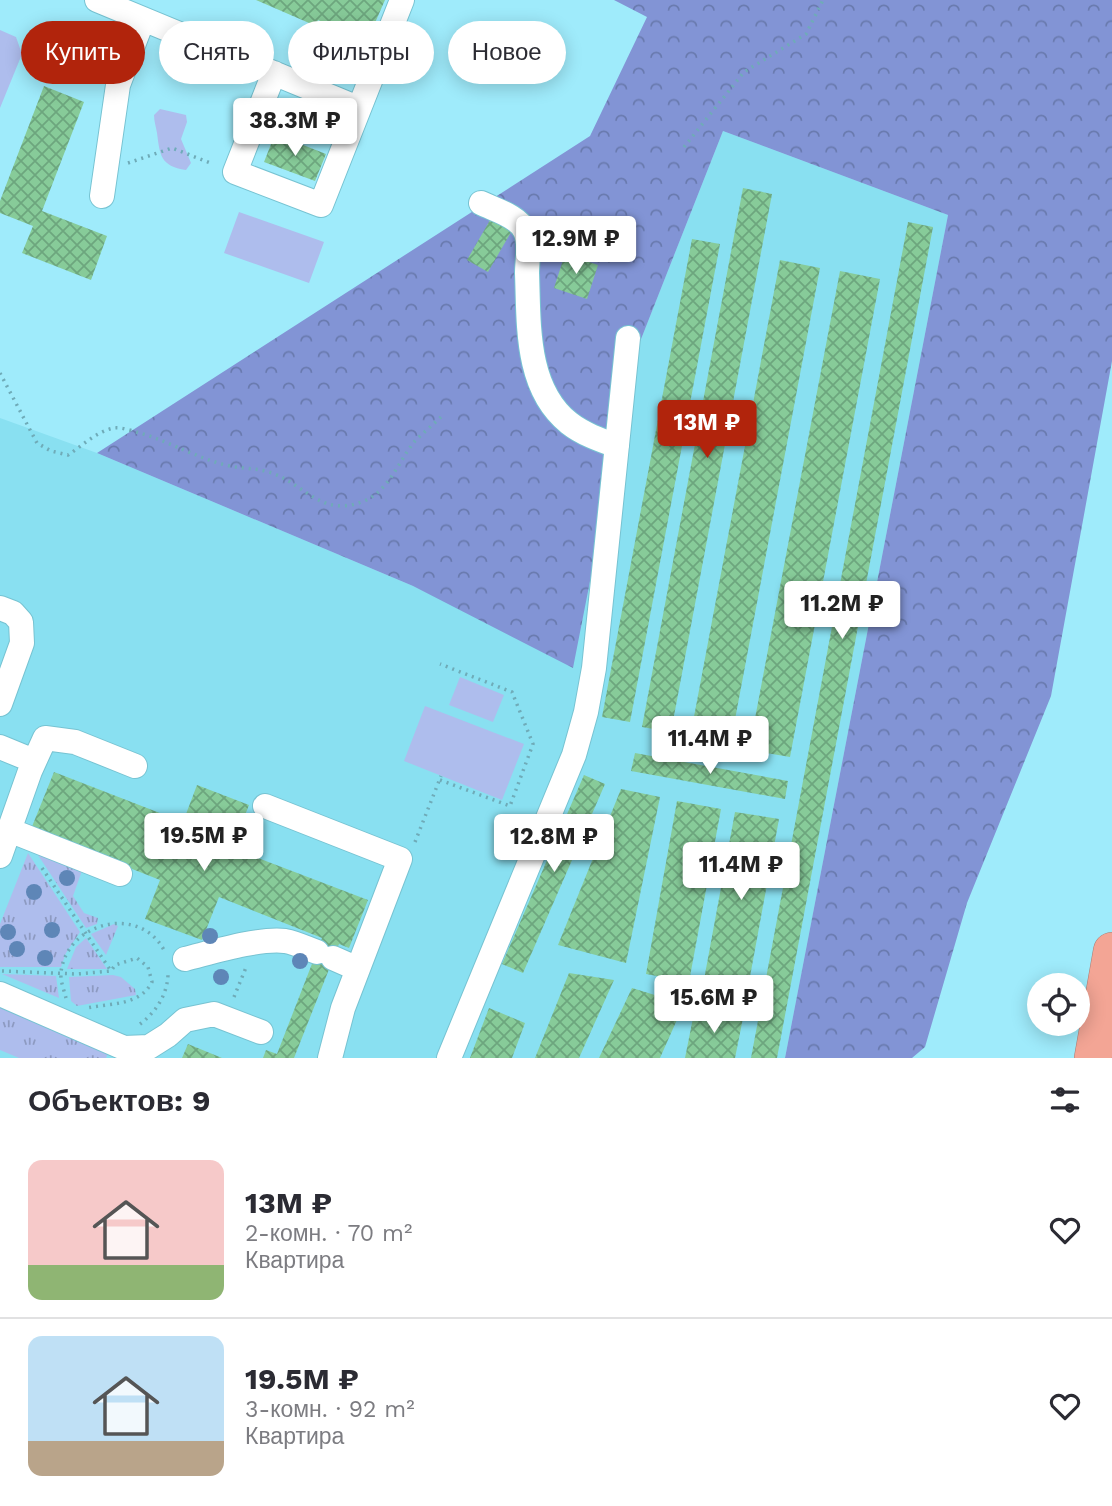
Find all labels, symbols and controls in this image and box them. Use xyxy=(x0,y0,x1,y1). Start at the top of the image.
chip: Купить xyxy=(21,21,145,84)
chip: Снять xyxy=(159,21,274,84)
chip: Фильтры xyxy=(288,21,434,84)
chip: Новое xyxy=(448,21,566,84)
pin: 38.3M ₽ xyxy=(230,99,360,158)
text: 38.3M ₽ xyxy=(249,107,341,134)
pin: 12.9M ₽ xyxy=(511,216,641,276)
text: 12.9M ₽ xyxy=(532,225,620,252)
pin: 13M ₽ xyxy=(658,400,756,460)
text: 13M ₽ xyxy=(674,409,740,436)
pin: 11.2M ₽ xyxy=(777,582,907,641)
text: 11.2M ₽ xyxy=(800,590,884,617)
pin: 11.4M ₽ xyxy=(645,716,775,776)
text: 11.4M ₽ xyxy=(668,725,752,752)
pin: 19.5M ₽ xyxy=(139,814,269,873)
pin: 12.8M ₽ xyxy=(489,814,619,874)
text: 19.5M ₽ xyxy=(160,822,248,849)
text: 12.8M ₽ xyxy=(510,823,598,850)
pin: 11.4M ₽ xyxy=(676,842,806,902)
text: 11.4M ₽ xyxy=(699,851,783,878)
map controls xyxy=(1027,973,1090,1036)
button: locate xyxy=(1027,973,1090,1036)
pin: 15.6M ₽ xyxy=(649,976,779,1035)
text: 15.6M ₽ xyxy=(670,984,758,1011)
icon: filters xyxy=(1046,1081,1084,1119)
text: Объектов: 9 xyxy=(28,1083,211,1118)
text: 13M ₽ xyxy=(245,1185,332,1220)
icon: home xyxy=(84,1188,168,1272)
icon: heart xyxy=(1046,1211,1084,1249)
text: 2-комн. · 70 m² xyxy=(245,1220,412,1247)
text: Квартира xyxy=(245,1247,344,1274)
text: 19.5M ₽ xyxy=(245,1361,359,1396)
icon: home xyxy=(84,1364,168,1448)
icon: heart xyxy=(1046,1387,1084,1425)
text: 3-комн. · 92 m² xyxy=(245,1396,415,1423)
text: Квартира xyxy=(245,1423,344,1450)

